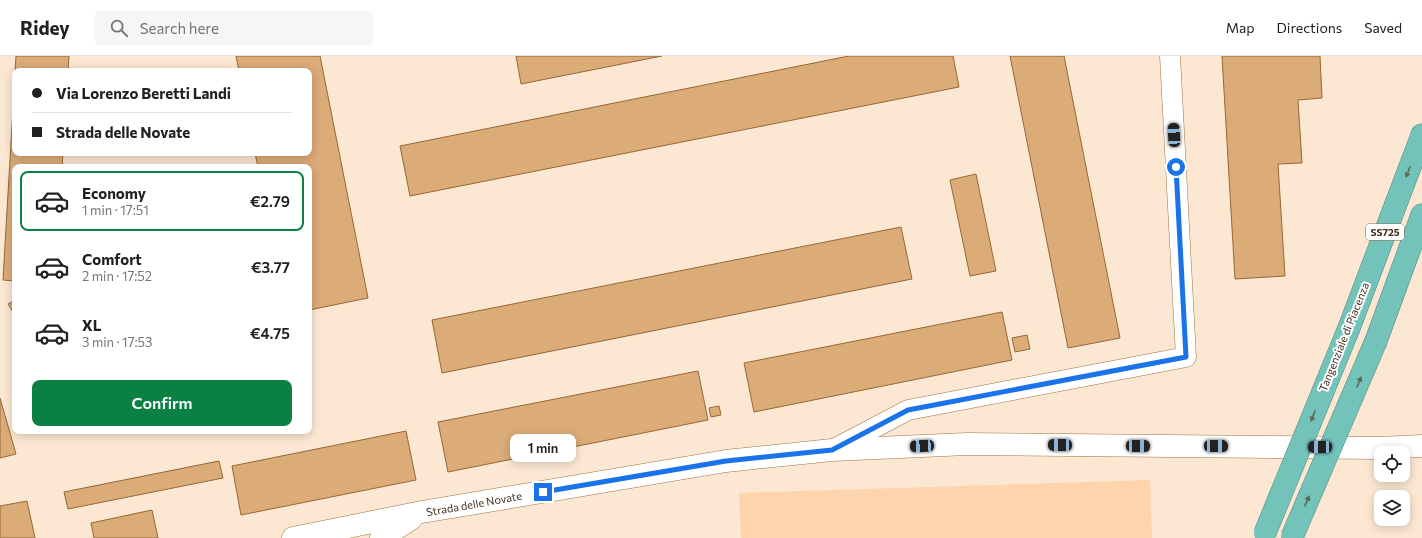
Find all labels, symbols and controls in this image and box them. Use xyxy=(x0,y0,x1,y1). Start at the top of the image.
search box xyxy=(94,10,374,46)
text: Ridey xyxy=(20,16,70,39)
icon: search xyxy=(108,17,130,39)
text: Search here xyxy=(140,19,219,37)
text: Map xyxy=(1226,19,1255,36)
text: Directions xyxy=(1277,19,1342,36)
text: Saved xyxy=(1364,19,1402,36)
text: Via Lorenzo Beretti Landi xyxy=(56,84,231,102)
text: Strada delle Novate xyxy=(56,123,190,141)
car xyxy=(1167,123,1181,147)
route start xyxy=(1167,158,1185,176)
one-way arrow xyxy=(1405,166,1411,178)
icon: car xyxy=(34,183,70,219)
text: Economy xyxy=(82,184,146,202)
text: €2.79 xyxy=(250,192,290,210)
text: 1 min · 17:51 xyxy=(82,202,149,218)
road number: SS725 xyxy=(1366,224,1404,240)
icon: car xyxy=(34,249,70,285)
text: Comfort xyxy=(82,250,142,268)
text: €3.77 xyxy=(251,258,290,276)
text: 2 min · 17:52 xyxy=(82,268,152,284)
street label: Tangenziale di Piacenza xyxy=(1316,280,1371,393)
icon: car xyxy=(34,315,70,351)
text: XL xyxy=(82,316,101,334)
text: €4.75 xyxy=(250,324,290,342)
text: 3 min · 17:53 xyxy=(82,334,152,350)
one-way arrow xyxy=(1356,375,1362,387)
button: Confirm xyxy=(32,380,292,426)
one-way arrow xyxy=(1310,410,1316,421)
callout: 1 min xyxy=(510,434,576,462)
car xyxy=(910,439,934,453)
car xyxy=(1048,439,1072,451)
text: 1 min xyxy=(528,440,558,456)
car xyxy=(1126,440,1150,452)
car xyxy=(1204,440,1228,452)
car xyxy=(1308,441,1332,453)
map controls xyxy=(1374,446,1410,526)
button: locate xyxy=(1374,446,1410,482)
route end xyxy=(534,483,552,501)
street label: Strada delle Novate xyxy=(425,489,523,518)
button: layers xyxy=(1374,490,1410,526)
one-way arrow xyxy=(1304,495,1310,507)

